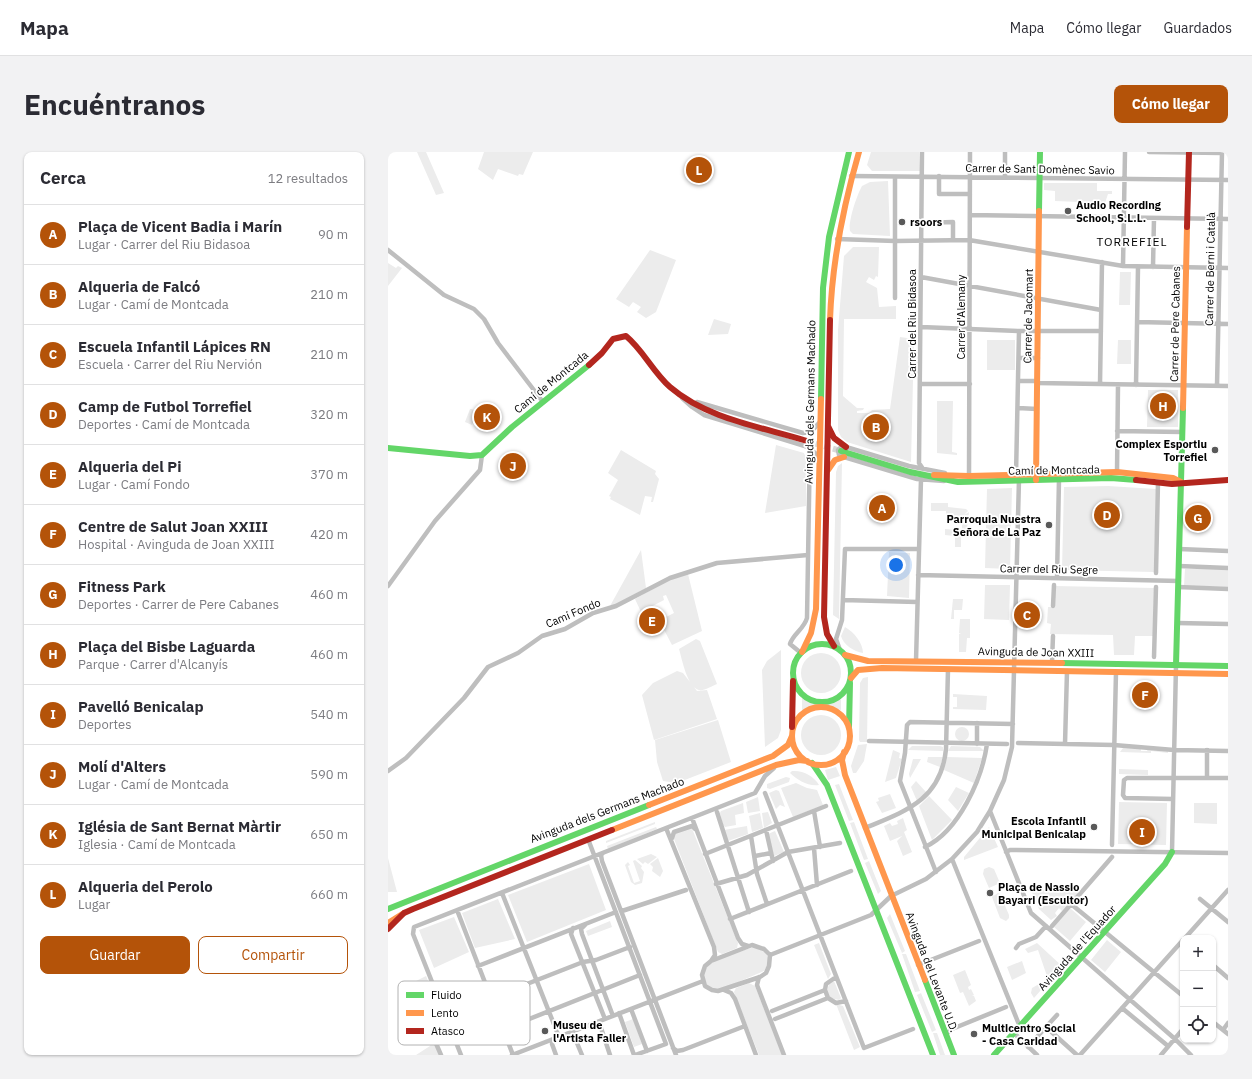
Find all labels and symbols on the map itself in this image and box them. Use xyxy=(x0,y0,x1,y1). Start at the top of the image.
pin: L xyxy=(686,155,712,185)
street label: Carrer de Sant Domènec Savio xyxy=(965,161,1115,177)
place label: Audio Recording School, S.L.L. xyxy=(1076,198,1162,225)
marker: Audio Recording School, S.L.L. xyxy=(1063,206,1073,216)
street label: Carrer de Berni i Català xyxy=(1202,212,1218,326)
place label: rsoors xyxy=(910,215,943,229)
marker: rsoors xyxy=(897,217,907,227)
district label: TORREFIEL xyxy=(1097,234,1168,249)
street label: Carrer de Pere Cabanes xyxy=(1167,266,1183,382)
street label: Carrer de Jacomart xyxy=(1020,268,1036,364)
street label: Carrer del Riu Bidasoa xyxy=(905,269,919,379)
street label: Carrer d'Alemany xyxy=(954,274,968,360)
street label: Avinguda dels Germans Machado xyxy=(802,320,818,484)
street label: Camí de Montcada xyxy=(511,348,591,416)
pin: H xyxy=(1150,391,1176,421)
pin: K xyxy=(474,402,500,432)
pin: B xyxy=(863,412,889,442)
place label: Complex Esportiu Torrefiel xyxy=(1116,437,1208,464)
marker: Complex Esportiu Torrefiel xyxy=(1210,445,1220,455)
pin: J xyxy=(500,451,526,481)
street label: Camí de Montcada xyxy=(1008,462,1100,478)
pin: A xyxy=(869,493,895,523)
pin: D xyxy=(1094,500,1120,530)
pin: G xyxy=(1185,503,1211,533)
place label: Parroquia Nuestra Señora de La Paz xyxy=(946,512,1041,539)
marker: Parroquia Nuestra Señora de La Paz xyxy=(1044,520,1054,530)
your location xyxy=(886,555,906,575)
street label: Carrer del Riu Segre xyxy=(1000,561,1098,577)
street label: Camí Fondo xyxy=(543,595,603,631)
pin: C xyxy=(1014,600,1040,630)
pin: E xyxy=(639,606,665,636)
street label: Avinguda de Joan XXIII xyxy=(978,644,1094,660)
pin: F xyxy=(1132,680,1158,710)
street label: Avinguda dels Germans Machado xyxy=(528,774,686,846)
place label: Escola Infantil Municipal Benicalap xyxy=(982,814,1087,841)
pin: I xyxy=(1129,817,1155,847)
marker: Escola Infantil Municipal Benicalap xyxy=(1089,822,1099,832)
place label: Plaça de Nassio Bayarri (Escultor) xyxy=(998,880,1088,907)
marker: Plaça de Nassio Bayarri (Escultor) xyxy=(985,888,995,898)
street label: Avinguda de l'Equador xyxy=(1035,902,1119,994)
street label: Avinguda del Levante U.D. xyxy=(903,910,961,1034)
legend xyxy=(398,981,530,1045)
text: Fluido xyxy=(431,988,462,1002)
text: Lento xyxy=(431,1006,459,1020)
place label: Museu de l'Artista Faller xyxy=(553,1018,627,1045)
place label: Multicentro Social - Casa Caridad xyxy=(982,1021,1076,1048)
text: Atasco xyxy=(431,1024,465,1038)
marker: Museu de l'Artista Faller xyxy=(540,1026,550,1036)
marker: Multicentro Social - Casa Caridad xyxy=(969,1029,979,1039)

